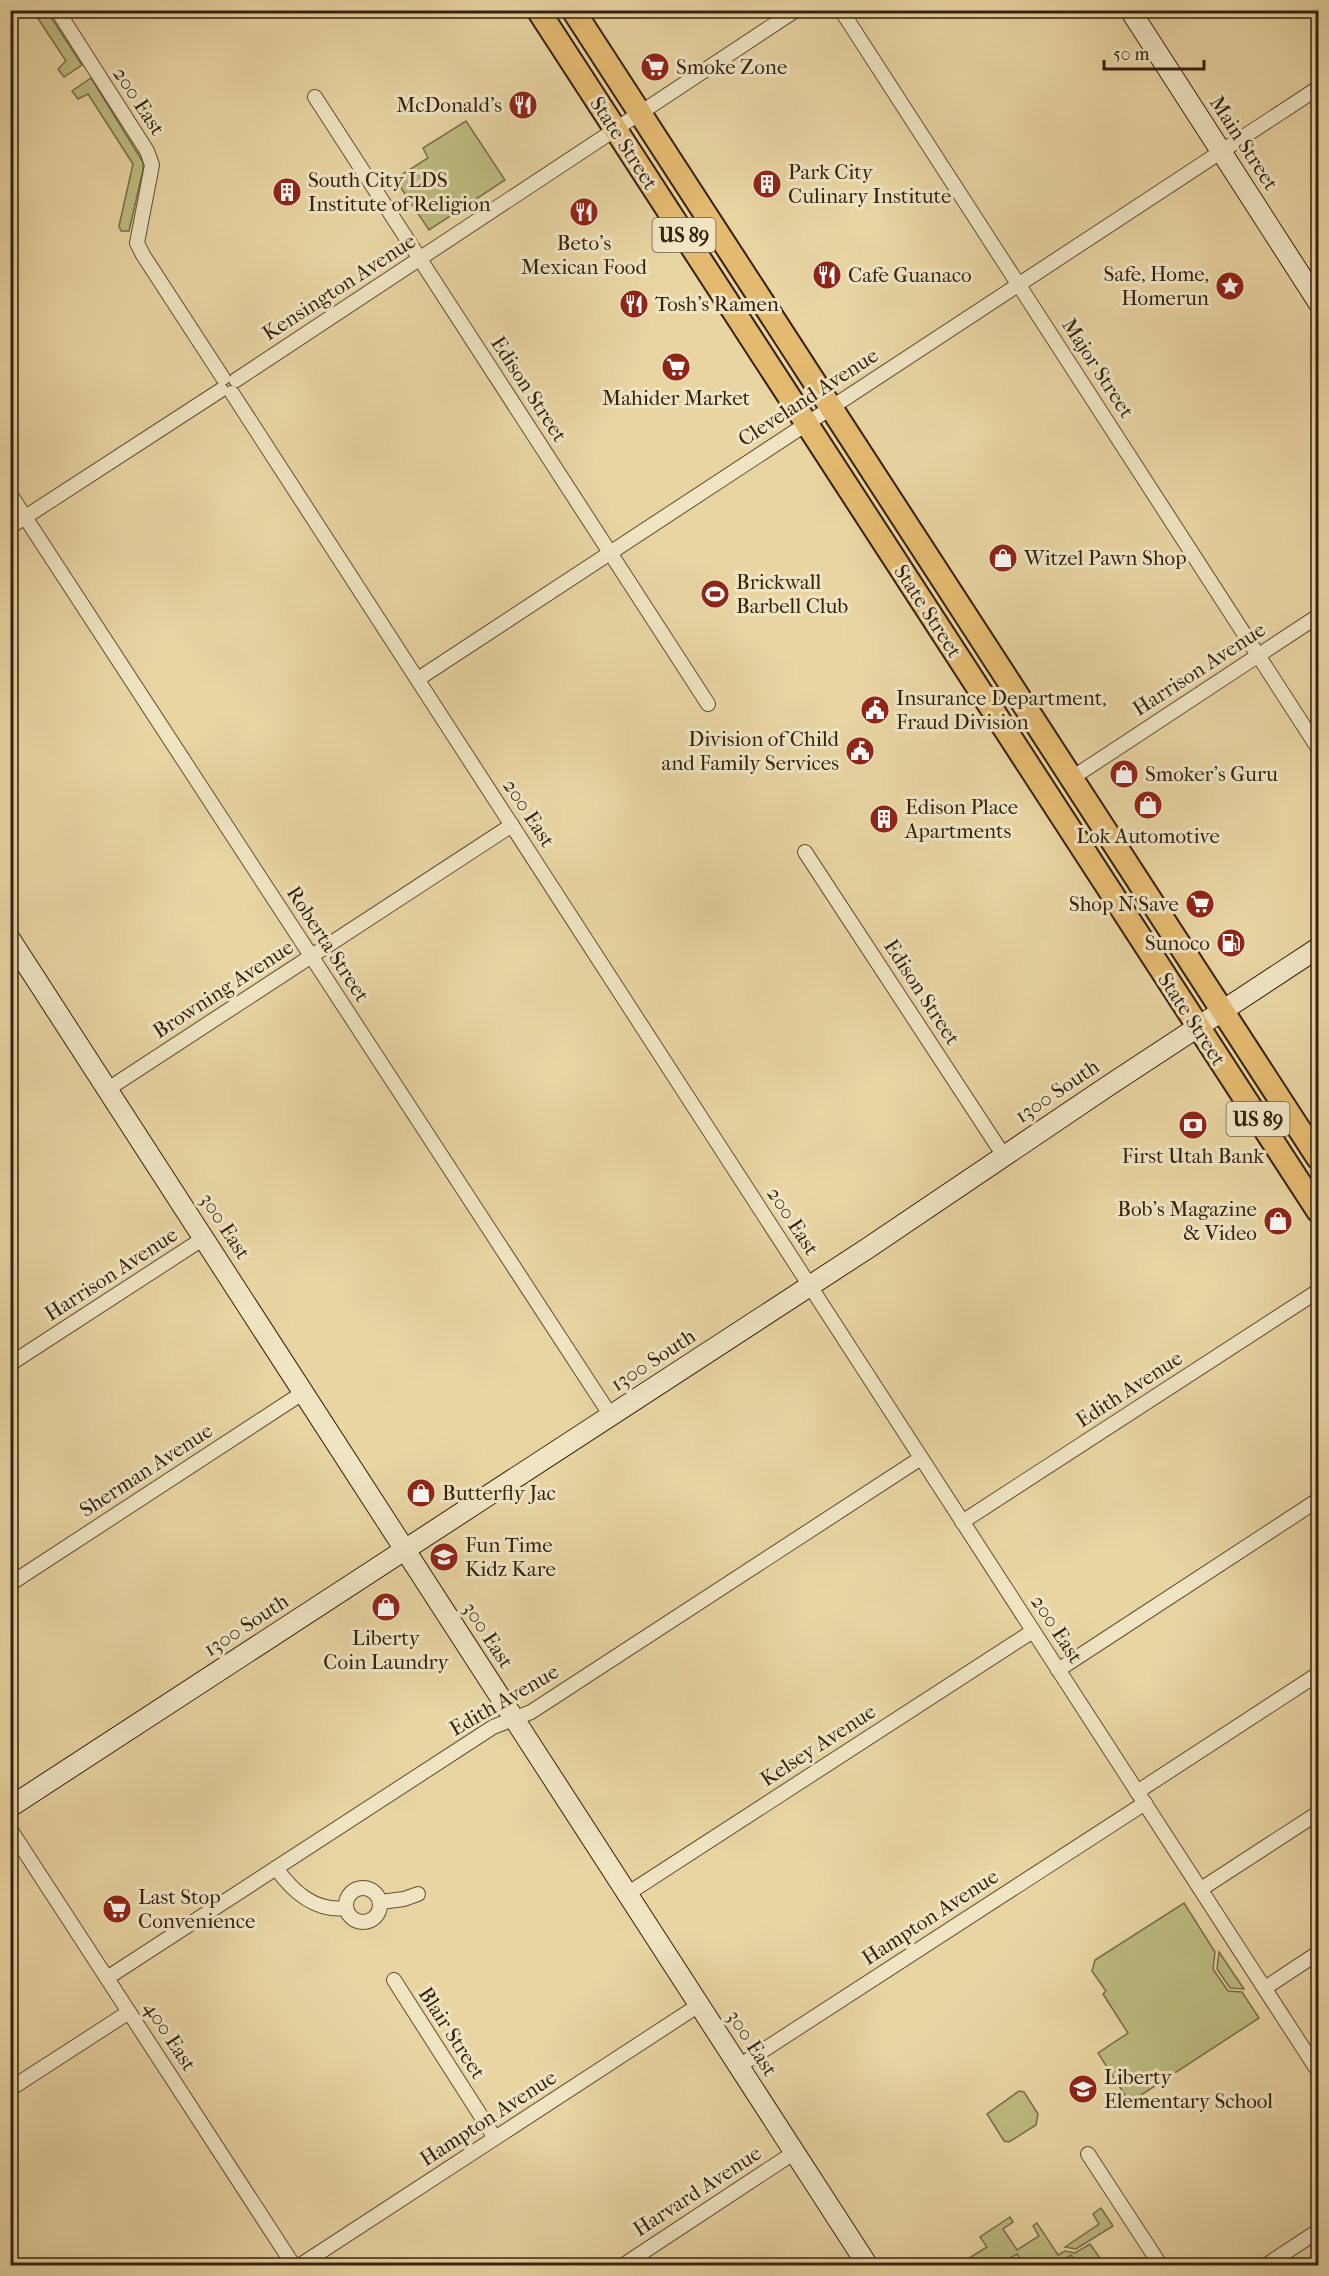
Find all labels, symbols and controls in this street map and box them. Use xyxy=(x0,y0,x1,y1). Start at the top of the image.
scale bar xyxy=(1104,33,1204,71)
text: 50 m xyxy=(1113,44,1150,65)
supermarket icon: Smoke Zone xyxy=(639,51,671,83)
place label: Smoke Zone xyxy=(676,55,787,79)
street label: 200 East xyxy=(108,62,170,140)
restaurant icon: McDonald's xyxy=(507,89,539,121)
street label: Main Street xyxy=(1205,91,1284,195)
street label: State Street xyxy=(585,92,663,194)
place label: McDonald's xyxy=(396,93,502,117)
place label: Park City Culinary Institute xyxy=(788,160,951,208)
place label: South City LDS Institute of Religion xyxy=(308,168,491,216)
building icon: Park City Culinary Institute xyxy=(751,168,783,200)
building icon: South City LDS Institute of Religion xyxy=(271,176,303,208)
restaurant icon: Beto's Mexican Food xyxy=(568,196,600,228)
road number: US 89 xyxy=(652,218,716,252)
street label: Kensington Avenue xyxy=(258,229,420,345)
place label: Beto's Mexican Food xyxy=(521,231,647,279)
restaurant icon: Cafe Guanaco xyxy=(811,259,843,291)
place label: Safe, Home, Homerun xyxy=(1104,262,1209,310)
place label: Cafe Guanaco xyxy=(848,263,972,287)
place icon: Safe, Home, Homerun xyxy=(1214,270,1246,302)
restaurant icon: Tosh's Ramen xyxy=(618,288,650,320)
place label: Tosh's Ramen xyxy=(655,292,779,316)
street label: Major Street xyxy=(1057,314,1139,423)
street label: Edison Street xyxy=(486,332,572,447)
street label: Cleveland Avenue xyxy=(734,343,882,451)
supermarket icon: Mahider Market xyxy=(660,351,692,383)
place label: Mahider Market xyxy=(602,386,751,410)
shop icon: Witzel Pawn Shop xyxy=(987,542,1019,574)
place label: Witzel Pawn Shop xyxy=(1023,546,1187,570)
street label: State Street xyxy=(889,560,967,662)
place label: Brickwall Barbell Club xyxy=(736,570,848,618)
sports icon: Brickwall Barbell Club xyxy=(699,578,731,610)
street label: Harrison Avenue xyxy=(1128,617,1270,721)
place label: Insurance Department, Fraud Division xyxy=(896,686,1107,734)
public building icon: Insurance Department, Fraud Division xyxy=(859,694,891,726)
place label: Division of Child and Family Services xyxy=(661,727,840,775)
public building icon: Division of Child and Family Services xyxy=(844,735,876,767)
shop icon: Smoker's Guru xyxy=(1108,758,1140,790)
place label: Smoker's Guru xyxy=(1145,762,1278,786)
street label: 200 East xyxy=(498,774,560,852)
shop icon: Lok Automotive xyxy=(1132,789,1164,821)
place label: Edison Place Apartments xyxy=(904,795,1018,843)
building icon: Edison Place Apartments xyxy=(868,803,900,835)
place label: Lok Automotive xyxy=(1076,824,1220,848)
street label: Roberta Street xyxy=(282,882,375,1007)
supermarket icon: Shop N Save xyxy=(1184,888,1216,920)
place label: Shop N Save xyxy=(1069,892,1179,916)
fuel station icon: Sunoco xyxy=(1215,927,1247,959)
place label: Sunoco xyxy=(1145,931,1210,955)
street label: Browning Avenue xyxy=(148,935,298,1043)
street label: Edison Street xyxy=(879,935,965,1050)
street label: State Street xyxy=(1153,968,1231,1070)
street label: 1300 South xyxy=(1010,1054,1104,1128)
road number: US 89 xyxy=(1226,1102,1290,1136)
bank icon: First Utah Bank xyxy=(1177,1109,1209,1141)
place label: First Utah Bank xyxy=(1122,1144,1264,1168)
street label: 200 East xyxy=(762,1182,824,1260)
street label: 300 East xyxy=(195,1188,256,1264)
place label: Bob's Magazine & Video xyxy=(1117,1197,1257,1245)
shop icon: Bob's Magazine & Video xyxy=(1262,1205,1294,1237)
street label: Harrison Avenue xyxy=(40,1222,182,1326)
street label: 1300 South xyxy=(606,1324,700,1396)
street label: Edith Avenue xyxy=(1071,1346,1187,1432)
street label: Sherman Avenue xyxy=(75,1418,217,1522)
shop icon: Butterfly Jac xyxy=(405,1477,437,1509)
place label: Butterfly Jac xyxy=(442,1481,556,1505)
place label: Fun Time Kidz Kare xyxy=(465,1533,556,1581)
school or university icon: Fun Time Kidz Kare xyxy=(428,1541,460,1573)
street label: 1300 South xyxy=(199,1589,293,1661)
street label: 200 East xyxy=(1026,1590,1088,1668)
shop icon: Liberty Coin Laundry xyxy=(370,1591,402,1623)
street label: 300 East xyxy=(458,1597,519,1673)
place label: Liberty Coin Laundry xyxy=(323,1626,450,1674)
street label: Edith Avenue xyxy=(445,1659,563,1741)
street label: Kelsey Avenue xyxy=(756,1699,880,1791)
street label: Hampton Avenue xyxy=(857,1864,1003,1970)
place label: Last Stop Convenience xyxy=(138,1885,255,1933)
supermarket icon: Last Stop Convenience xyxy=(101,1893,133,1925)
street label: Blair Street xyxy=(414,1983,491,2084)
street label: 400 East xyxy=(139,1997,202,2076)
street label: 300 East xyxy=(722,2005,783,2081)
street label: Hampton Avenue xyxy=(415,2065,561,2171)
place label: Liberty Elementary School xyxy=(1104,2065,1273,2113)
school or university icon: Liberty Elementary School xyxy=(1067,2073,1099,2105)
street label: Harvard Avenue xyxy=(629,2141,765,2241)

